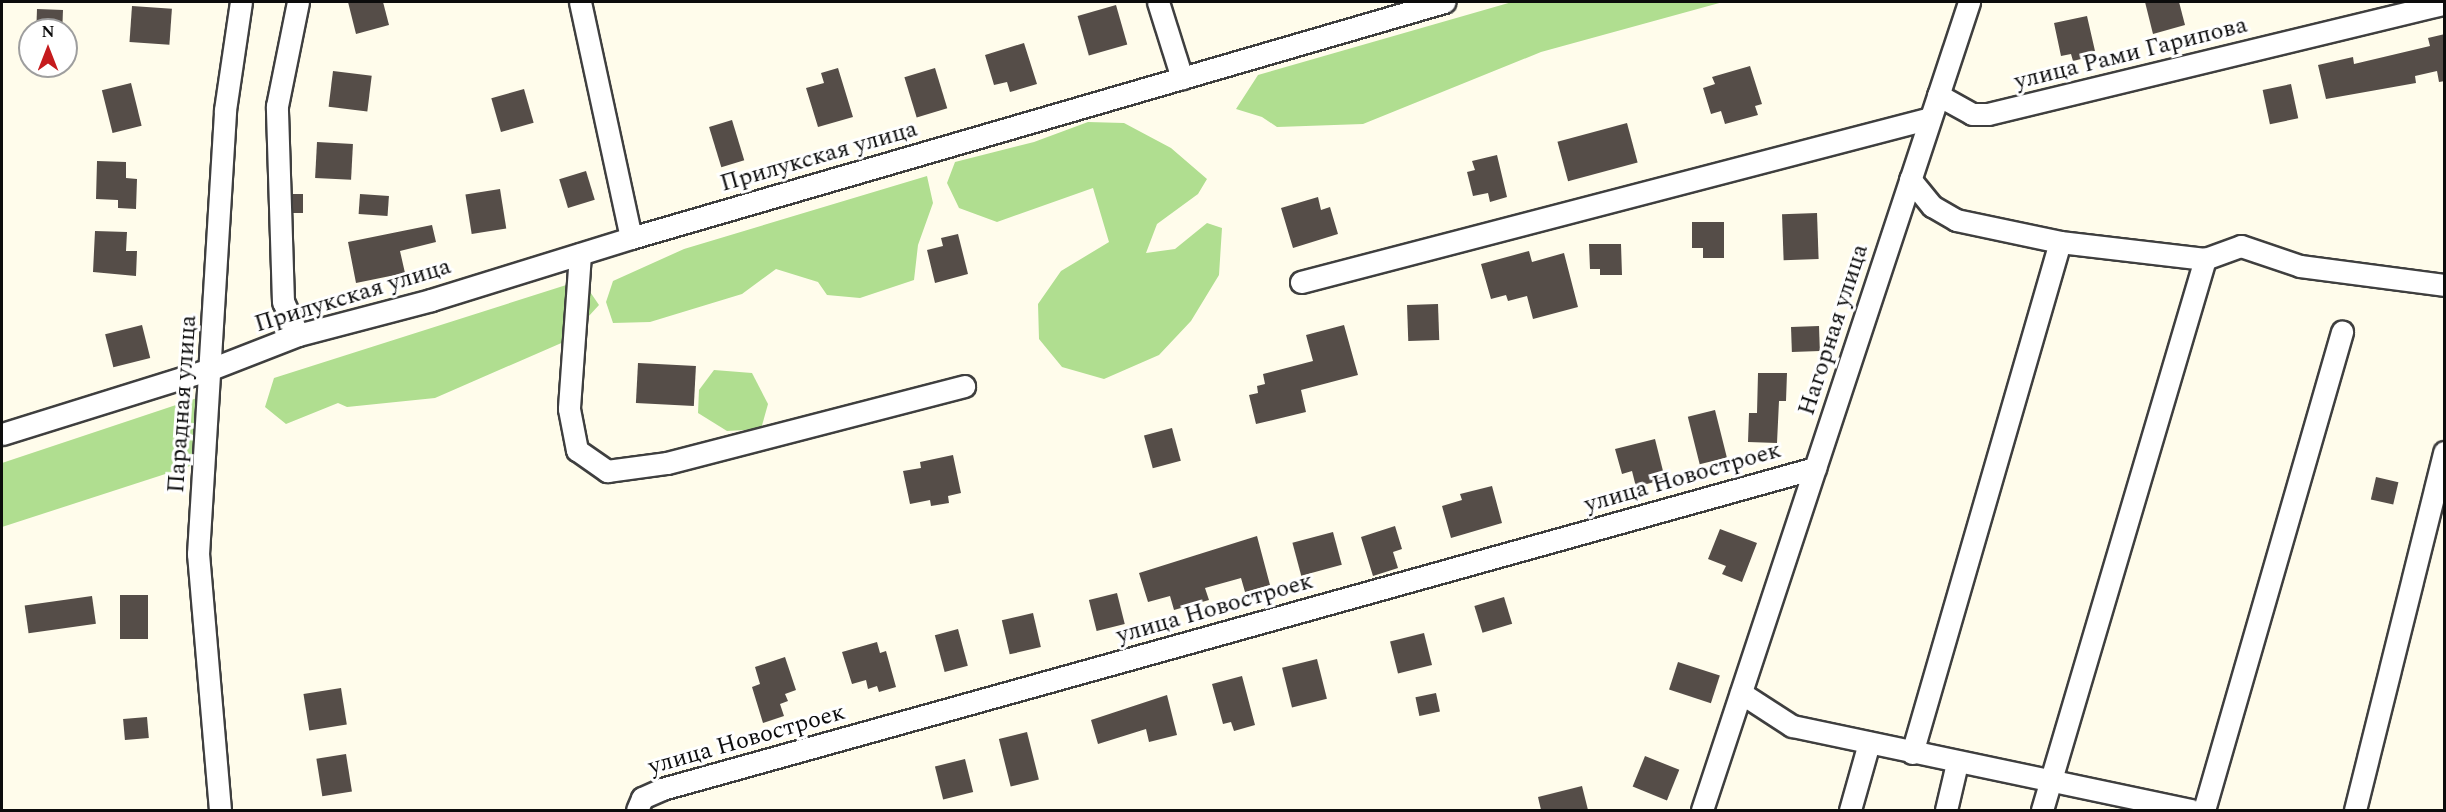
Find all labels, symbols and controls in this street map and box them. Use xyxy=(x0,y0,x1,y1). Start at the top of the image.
street label: улица Рами Гарипова xyxy=(2012,11,2250,97)
north arrow xyxy=(18,18,78,78)
text: N xyxy=(41,20,55,44)
street label: Прилукская улица xyxy=(717,115,921,199)
street label: Нагорная улица xyxy=(1793,241,1875,419)
street label: Прилукская улица xyxy=(251,252,455,340)
street label: Парадная улица xyxy=(162,314,204,494)
street label: улица Новостроек xyxy=(1581,436,1785,520)
street label: улица Новостроек xyxy=(1113,567,1317,651)
street label: улица Новостроек xyxy=(645,698,849,782)

